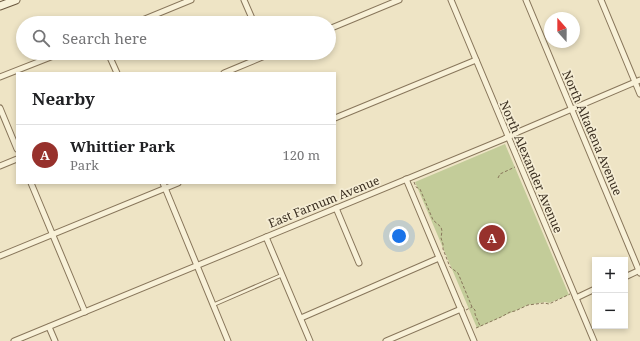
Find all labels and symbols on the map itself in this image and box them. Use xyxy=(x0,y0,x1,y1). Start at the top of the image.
north arrow xyxy=(544,12,580,48)
street label: North Altadena Avenue xyxy=(558,68,626,198)
street label: North Alexander Avenue xyxy=(496,98,567,236)
street label: East Farnum Avenue xyxy=(266,171,382,232)
pin: A xyxy=(479,223,505,253)
your location xyxy=(389,226,409,246)

